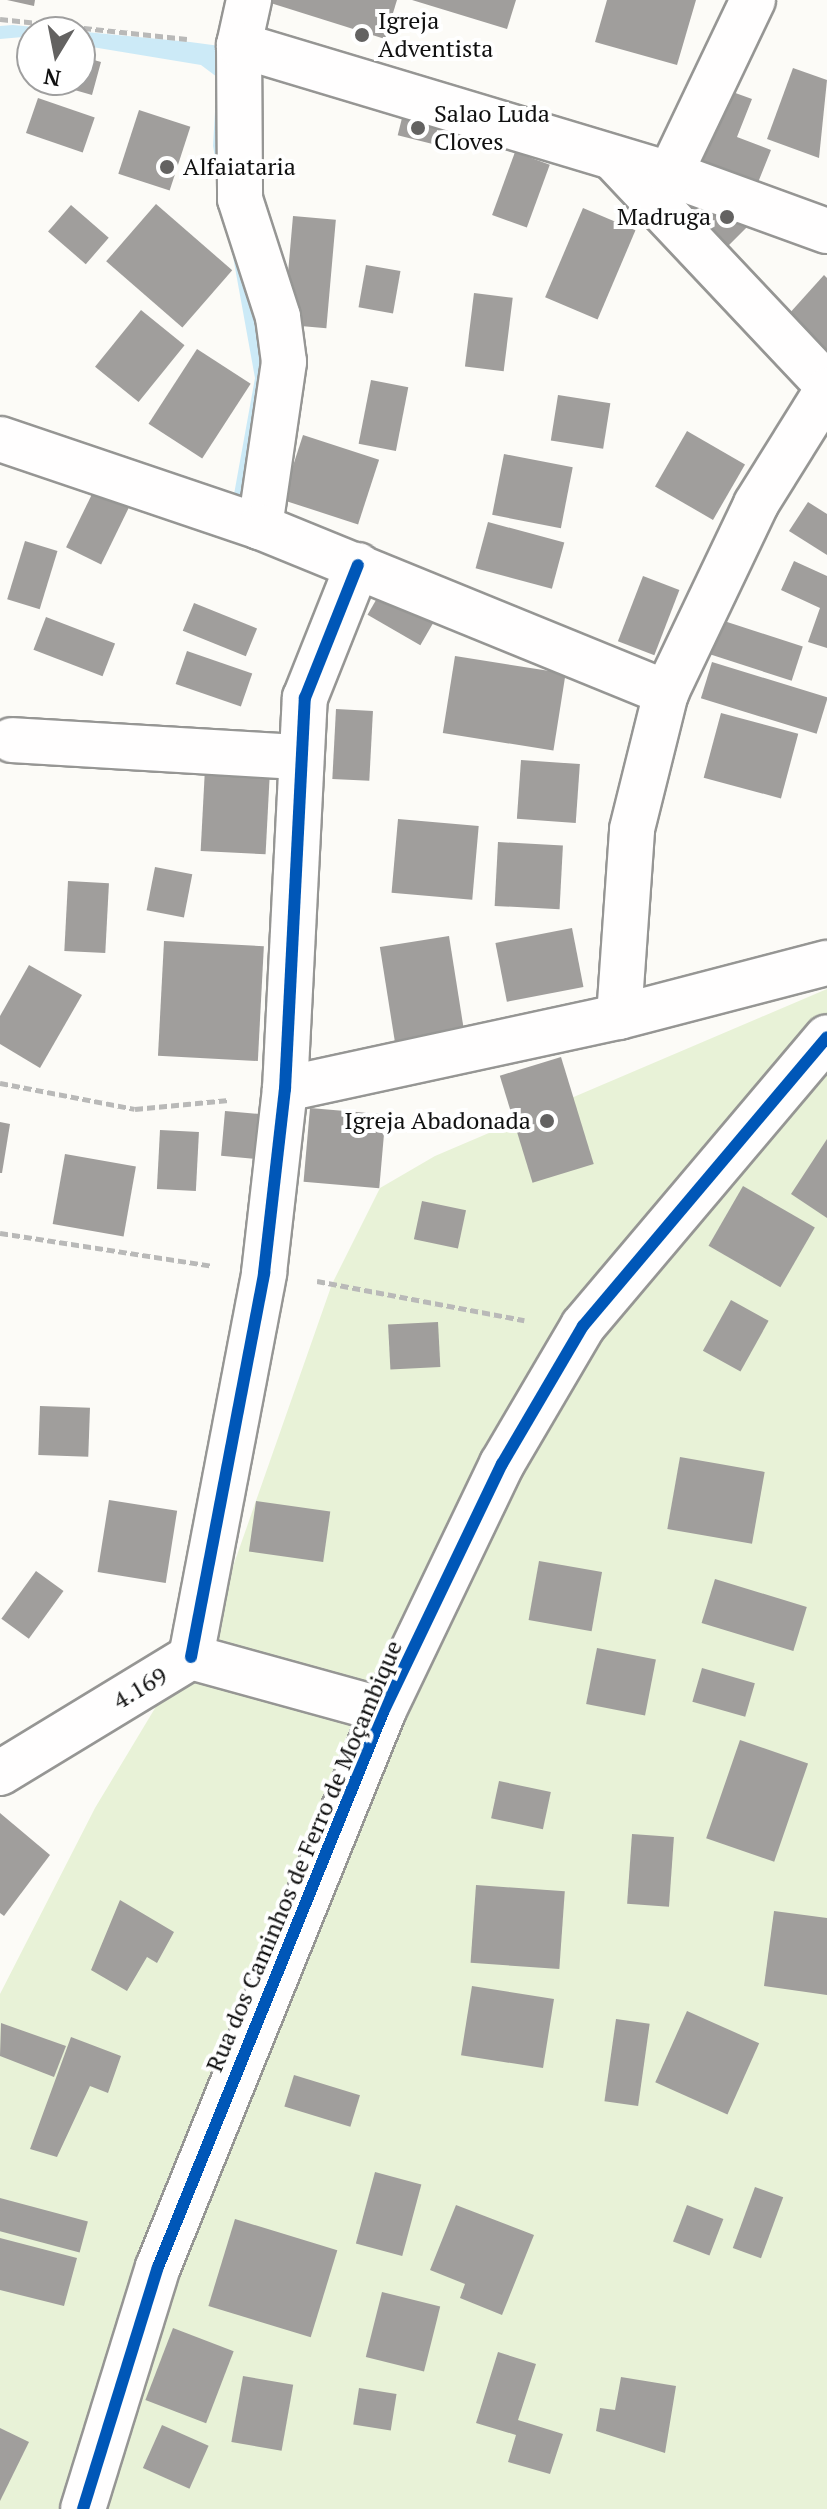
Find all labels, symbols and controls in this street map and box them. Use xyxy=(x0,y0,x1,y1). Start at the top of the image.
place label: Igreja Adventista xyxy=(378,7,493,63)
north arrow xyxy=(16,16,96,96)
marker: Igreja Adventista xyxy=(353,26,371,44)
text: N xyxy=(41,62,63,94)
place label: Salao Luda Cloves xyxy=(434,100,550,156)
marker: Salao Luda Cloves xyxy=(409,119,427,137)
place label: Alfaiataria xyxy=(183,153,296,181)
marker: Alfaiataria xyxy=(158,158,176,176)
place label: Madruga xyxy=(617,203,711,231)
marker: Madruga xyxy=(718,208,736,226)
place label: Igreja Abadonada xyxy=(344,1107,531,1135)
marker: Igreja Abadonada xyxy=(538,1112,556,1130)
street label: Rua dos Caminhos de Ferro de Moçambique xyxy=(200,1636,408,2076)
street label: 4.169 xyxy=(108,1661,172,1715)

